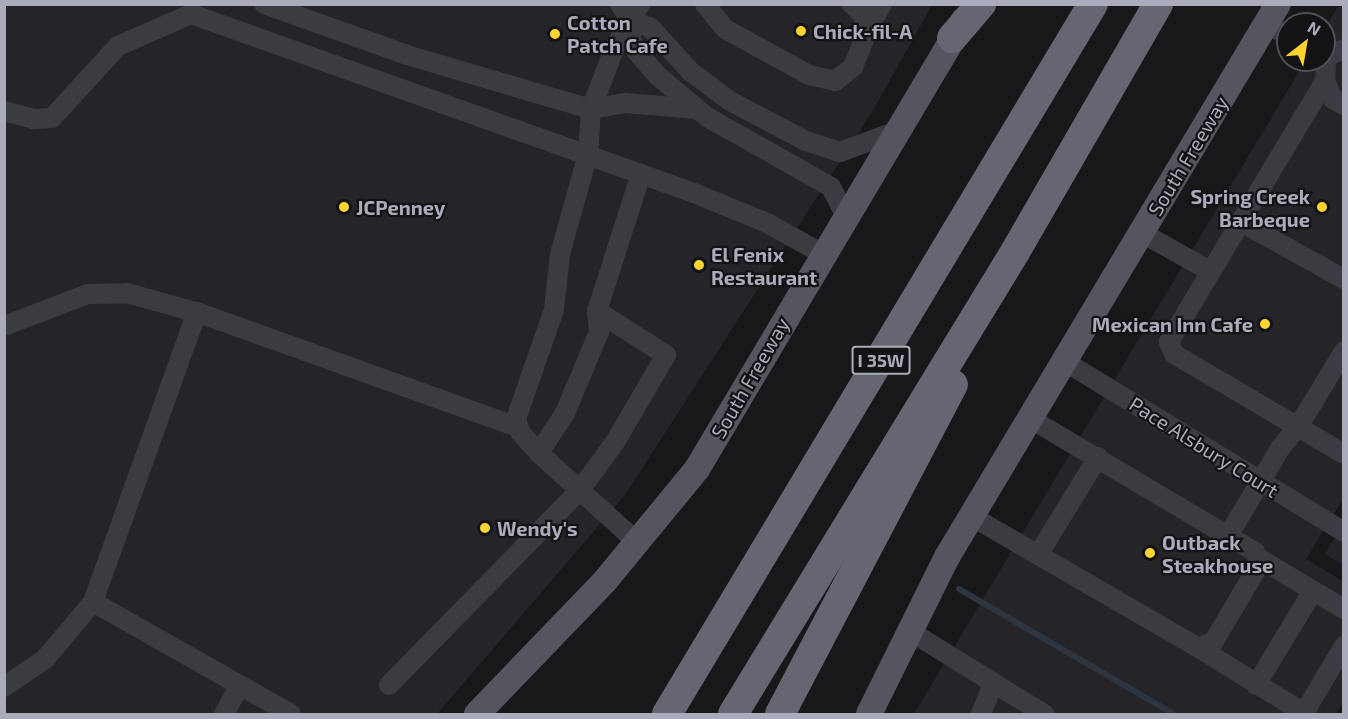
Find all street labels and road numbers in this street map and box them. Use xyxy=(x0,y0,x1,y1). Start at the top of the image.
street label: South Freeway xyxy=(1143,92,1233,220)
street label: South Freeway xyxy=(706,313,794,443)
road number: I 35W xyxy=(851,345,911,375)
street label: Pace Alsbury Court xyxy=(1125,391,1283,503)

